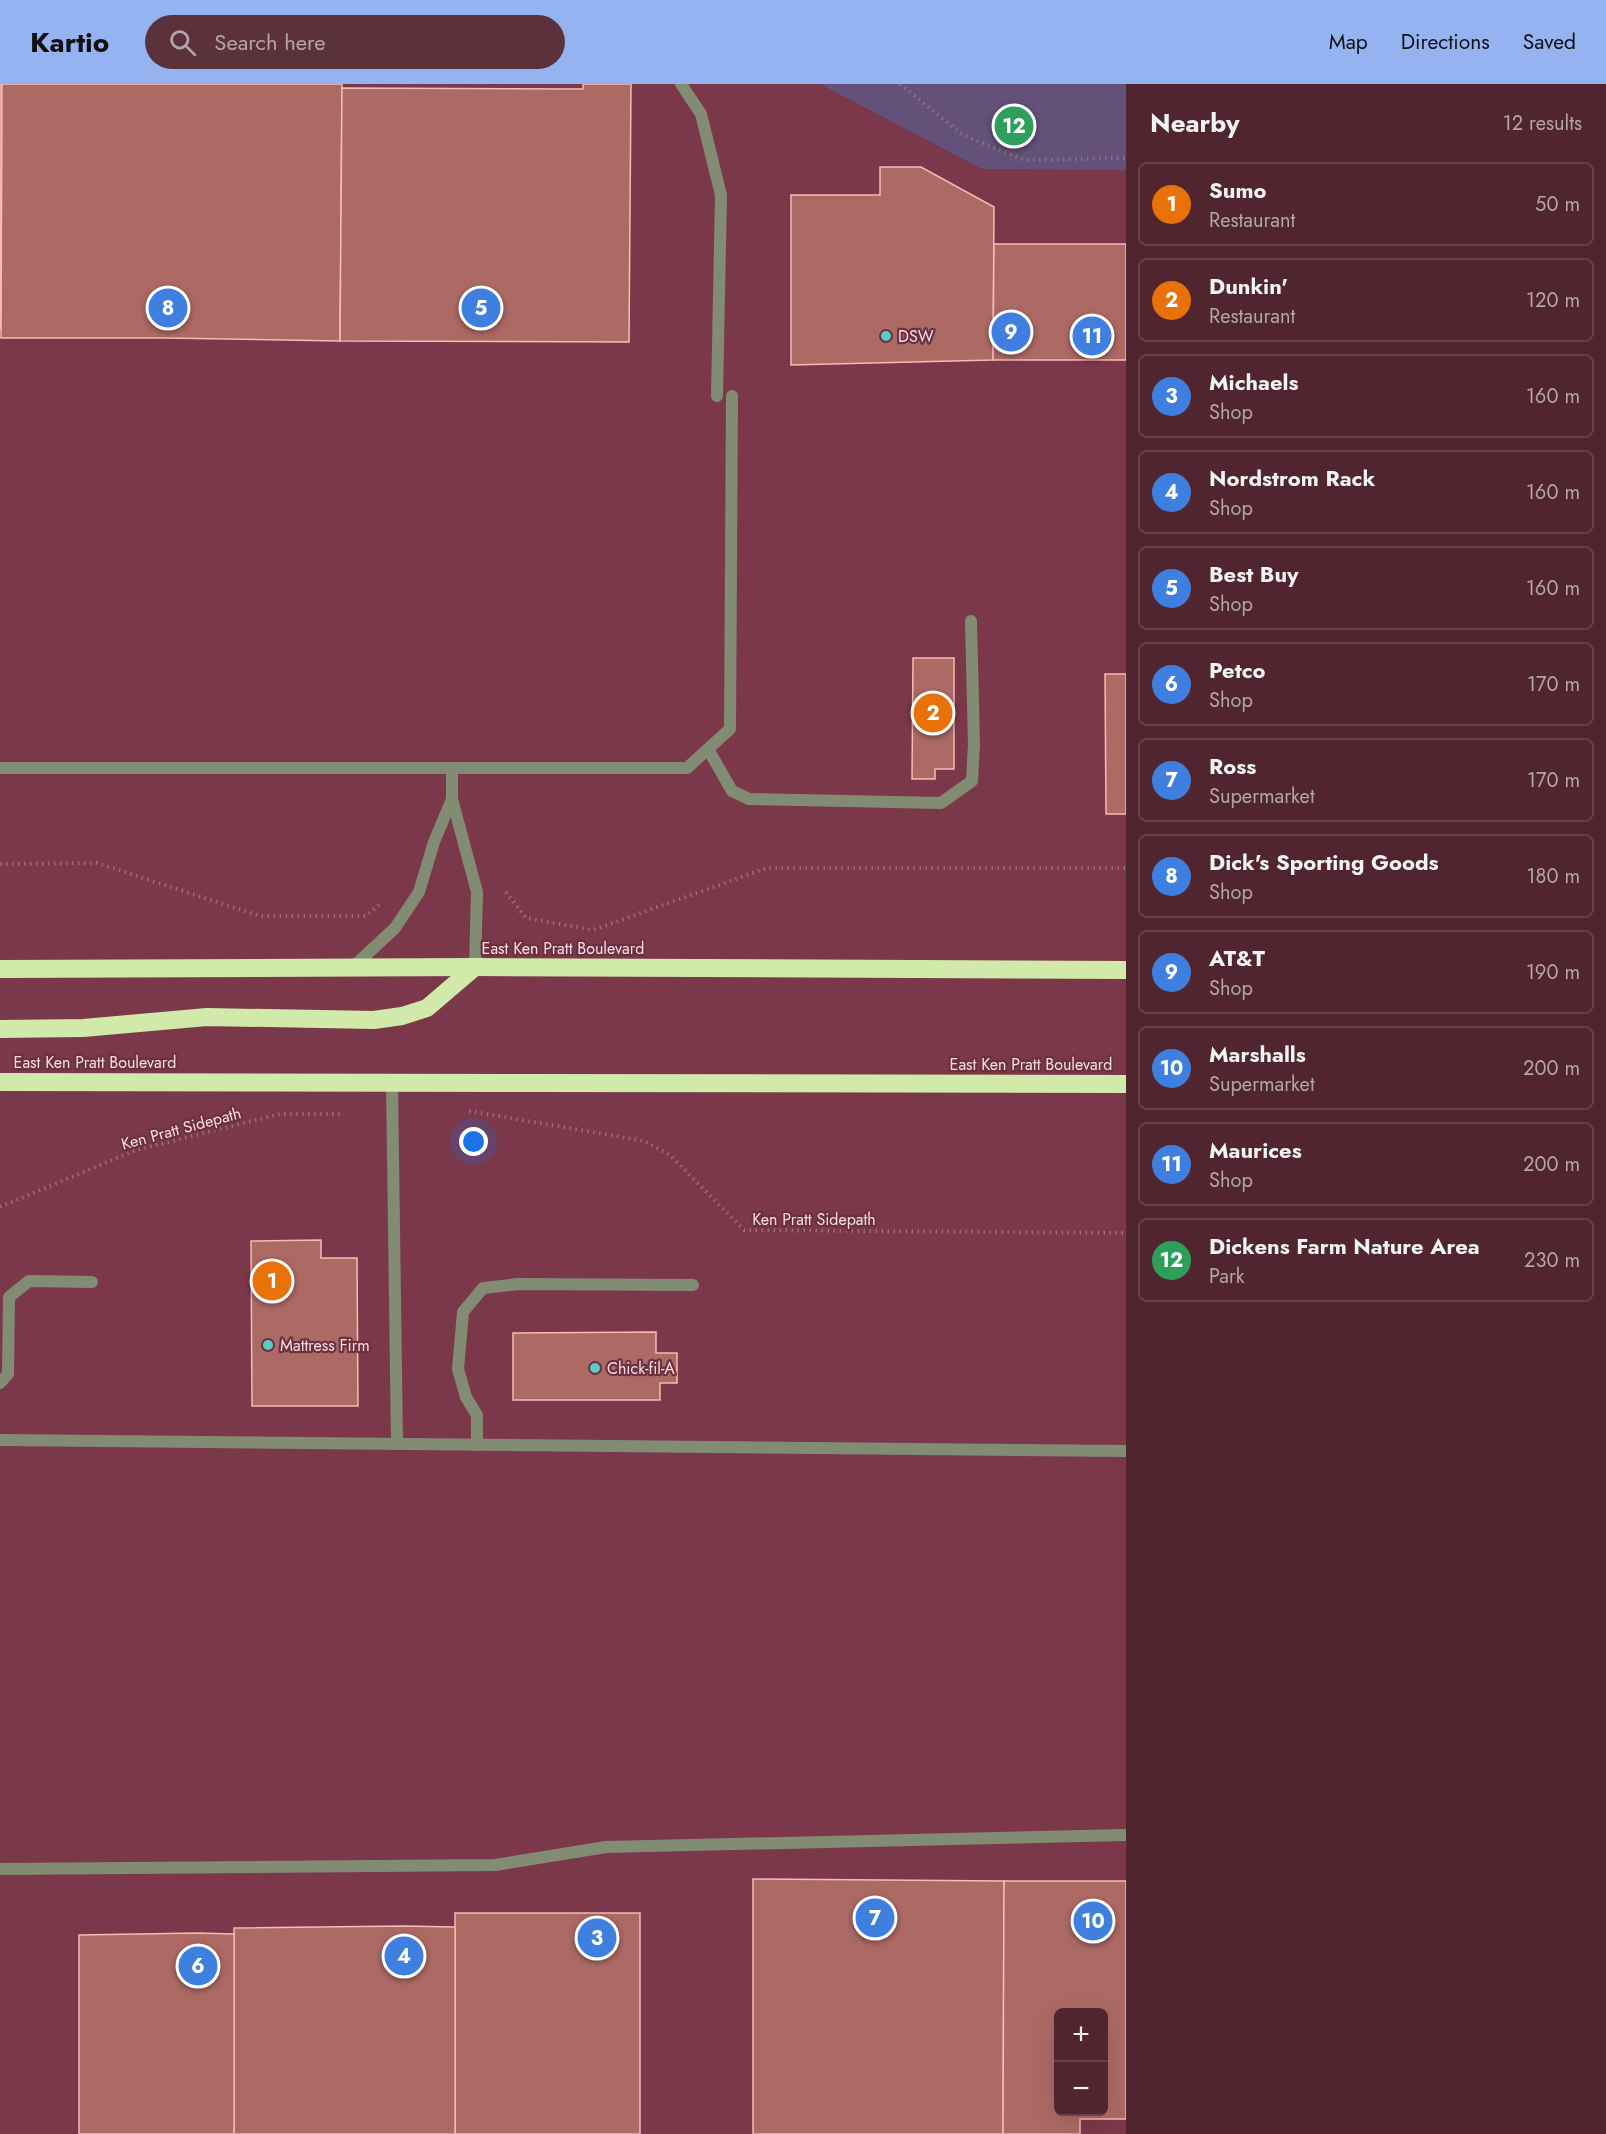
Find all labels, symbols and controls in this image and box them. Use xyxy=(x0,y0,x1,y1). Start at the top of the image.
search box xyxy=(145,15,565,69)
text: Kartio xyxy=(30,22,109,63)
icon: search xyxy=(166,26,199,59)
text: Search here xyxy=(214,26,326,58)
text: Map xyxy=(1329,27,1368,57)
text: Directions xyxy=(1401,27,1490,57)
text: Saved xyxy=(1523,27,1576,57)
pin: 12 xyxy=(994,104,1034,148)
text: Nearby xyxy=(1150,104,1239,142)
text: 12 results xyxy=(1503,109,1582,138)
text: Sumo xyxy=(1209,174,1266,206)
text: 1 xyxy=(1166,190,1177,219)
text: 50 m xyxy=(1535,190,1580,219)
text: Restaurant xyxy=(1209,206,1295,235)
text: Dunkin' xyxy=(1209,270,1288,302)
pin: 8 xyxy=(148,286,188,330)
pin: 5 xyxy=(462,286,500,330)
text: 2 xyxy=(1165,286,1178,315)
text: 120 m xyxy=(1526,286,1580,315)
text: Restaurant xyxy=(1209,302,1295,331)
pin: 9 xyxy=(992,310,1030,354)
pin: 11 xyxy=(1072,314,1112,358)
place label: DSW xyxy=(898,325,934,348)
marker: DSW xyxy=(879,329,893,343)
text: Michaels xyxy=(1209,366,1299,398)
text: 3 xyxy=(1165,382,1178,411)
text: 160 m xyxy=(1526,382,1580,411)
text: Shop xyxy=(1209,398,1253,427)
text: Nordstrom Rack xyxy=(1209,462,1375,494)
text: 4 xyxy=(1165,478,1178,507)
text: 160 m xyxy=(1526,478,1580,507)
text: Shop xyxy=(1209,494,1253,523)
text: Best Buy xyxy=(1209,558,1299,590)
text: 5 xyxy=(1165,574,1178,603)
text: 160 m xyxy=(1526,574,1580,603)
text: Shop xyxy=(1209,590,1253,619)
text: Petco xyxy=(1209,654,1266,686)
text: 6 xyxy=(1165,670,1178,699)
text: 170 m xyxy=(1527,670,1580,699)
text: Shop xyxy=(1209,686,1253,715)
pin: 2 xyxy=(914,690,952,736)
text: Ross xyxy=(1209,750,1256,782)
text: 7 xyxy=(1165,766,1178,795)
text: 170 m xyxy=(1527,766,1580,795)
text: Supermarket xyxy=(1209,782,1315,811)
text: Dick's Sporting Goods xyxy=(1209,846,1439,878)
text: 8 xyxy=(1165,862,1178,891)
text: 180 m xyxy=(1526,862,1580,891)
text: Shop xyxy=(1209,878,1253,907)
street label: East Ken Pratt Boulevard xyxy=(482,937,644,960)
text: AT&T xyxy=(1209,942,1265,974)
text: 9 xyxy=(1165,958,1178,987)
text: 190 m xyxy=(1526,958,1580,987)
text: Shop xyxy=(1209,974,1253,1003)
text: Marshalls xyxy=(1209,1038,1306,1070)
street label: East Ken Pratt Boulevard xyxy=(14,1051,176,1074)
street label: East Ken Pratt Boulevard xyxy=(950,1053,1112,1076)
text: 10 xyxy=(1160,1054,1183,1083)
text: 200 m xyxy=(1523,1054,1580,1083)
text: Supermarket xyxy=(1209,1070,1315,1099)
street label: Ken Pratt Sidepath xyxy=(119,1101,244,1156)
your location xyxy=(459,1127,488,1156)
text: Maurices xyxy=(1209,1134,1302,1166)
text: 11 xyxy=(1161,1150,1182,1179)
text: 200 m xyxy=(1523,1150,1580,1179)
text: Shop xyxy=(1209,1166,1253,1195)
street label: Ken Pratt Sidepath xyxy=(752,1208,876,1231)
text: Dickens Farm Nature Area xyxy=(1209,1230,1480,1262)
text: 12 xyxy=(1160,1246,1183,1275)
text: 230 m xyxy=(1524,1246,1580,1275)
pin: 1 xyxy=(252,1258,292,1304)
text: Park xyxy=(1209,1262,1245,1291)
place label: Mattress Firm xyxy=(280,1334,370,1357)
marker: Mattress Firm xyxy=(261,1338,275,1352)
place label: Chick-fil-A xyxy=(607,1357,675,1380)
marker: Chick-fil-A xyxy=(588,1361,602,1375)
pin: 7 xyxy=(856,1896,894,1940)
pin: 10 xyxy=(1074,1898,1112,1944)
pin: 3 xyxy=(578,1916,616,1960)
pin: 4 xyxy=(384,1934,424,1978)
pin: 6 xyxy=(178,1944,218,1988)
map controls xyxy=(1054,2008,1108,2116)
button: + xyxy=(1054,2008,1108,2062)
button: − xyxy=(1054,2062,1108,2116)

